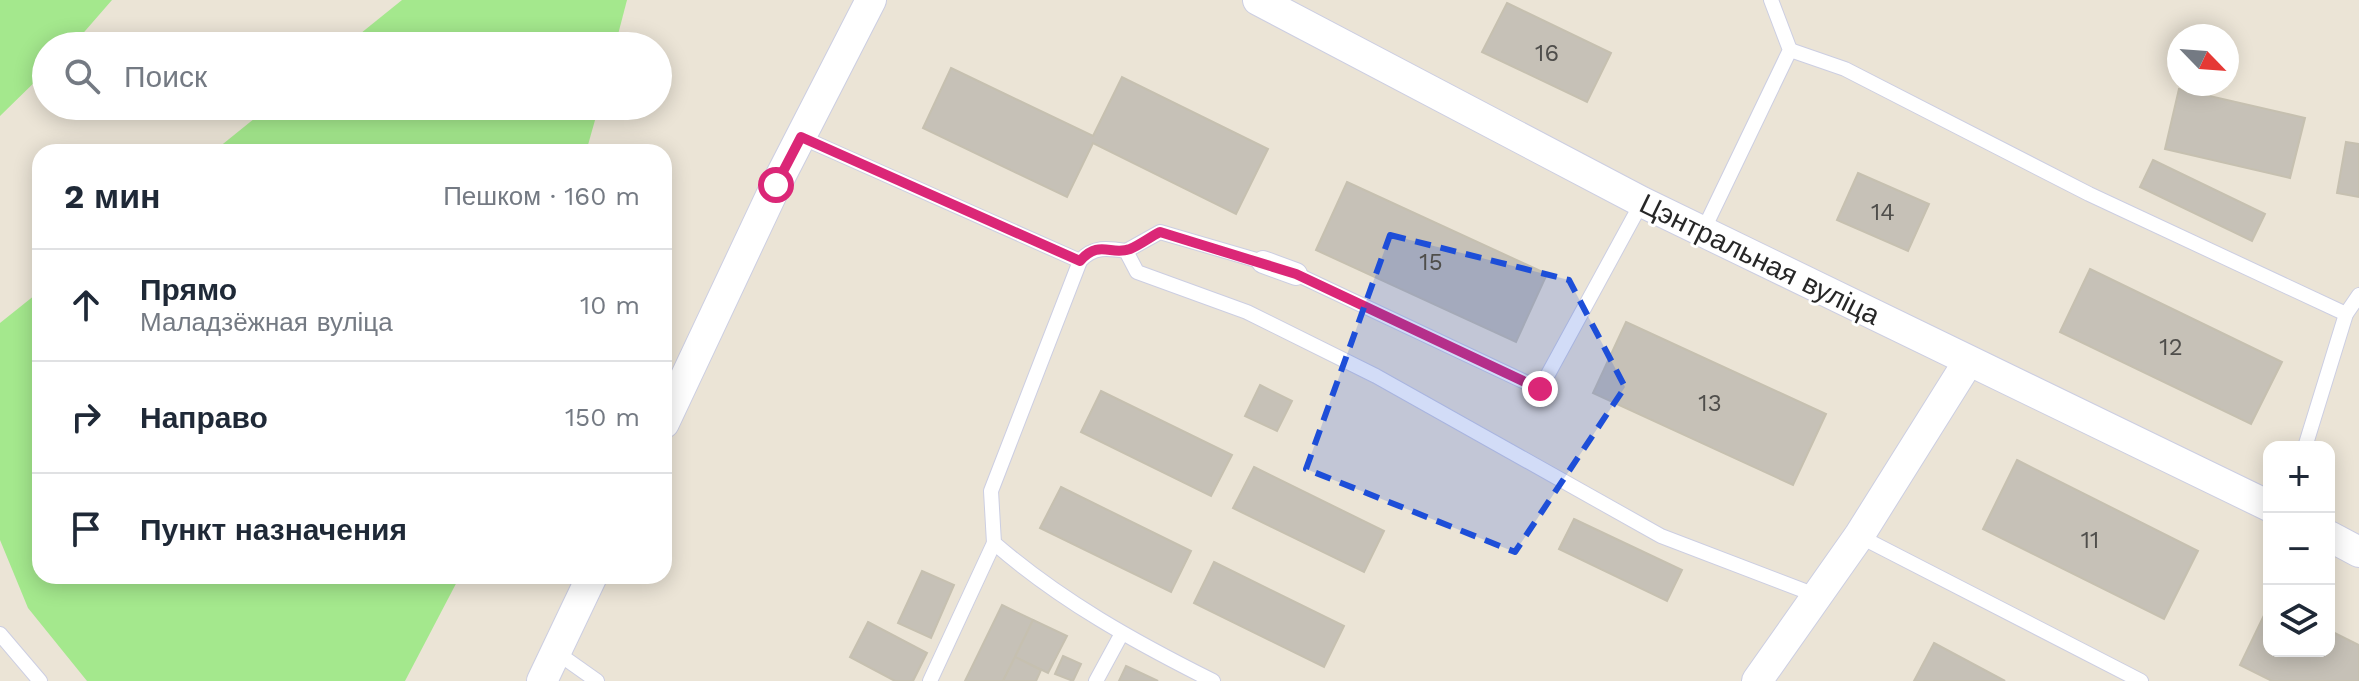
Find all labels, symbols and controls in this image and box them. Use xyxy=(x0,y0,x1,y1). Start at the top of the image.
north arrow xyxy=(2167,24,2239,96)
search box xyxy=(32,32,672,120)
house number: 16 xyxy=(1535,39,1559,67)
icon: search xyxy=(60,54,104,98)
text: Поиск xyxy=(124,59,207,94)
route start xyxy=(758,167,794,203)
text: 2 мин xyxy=(64,176,161,216)
text: Пешком · 160 m xyxy=(443,181,640,211)
street label: Цэнтральная вуліца xyxy=(1634,187,1886,332)
house number: 14 xyxy=(1871,198,1895,226)
house number: 15 xyxy=(1419,248,1443,276)
text: Прямо xyxy=(140,272,237,307)
icon: ahead xyxy=(64,283,108,327)
text: 10 m xyxy=(580,290,640,320)
text: Маладзёжная вуліца xyxy=(140,307,393,337)
house number: 12 xyxy=(2159,333,2183,361)
route end xyxy=(1522,371,1558,407)
house number: 13 xyxy=(1698,389,1722,417)
icon: right xyxy=(64,395,108,439)
text: Направо xyxy=(140,400,268,435)
text: 150 m xyxy=(565,402,640,432)
map controls xyxy=(2263,441,2335,657)
button: + xyxy=(2263,441,2335,513)
icon: arrive xyxy=(64,507,108,551)
text: Пункт назначения xyxy=(140,512,407,547)
button: − xyxy=(2263,513,2335,585)
house number: 11 xyxy=(2081,526,2099,554)
button: layers xyxy=(2263,585,2335,657)

